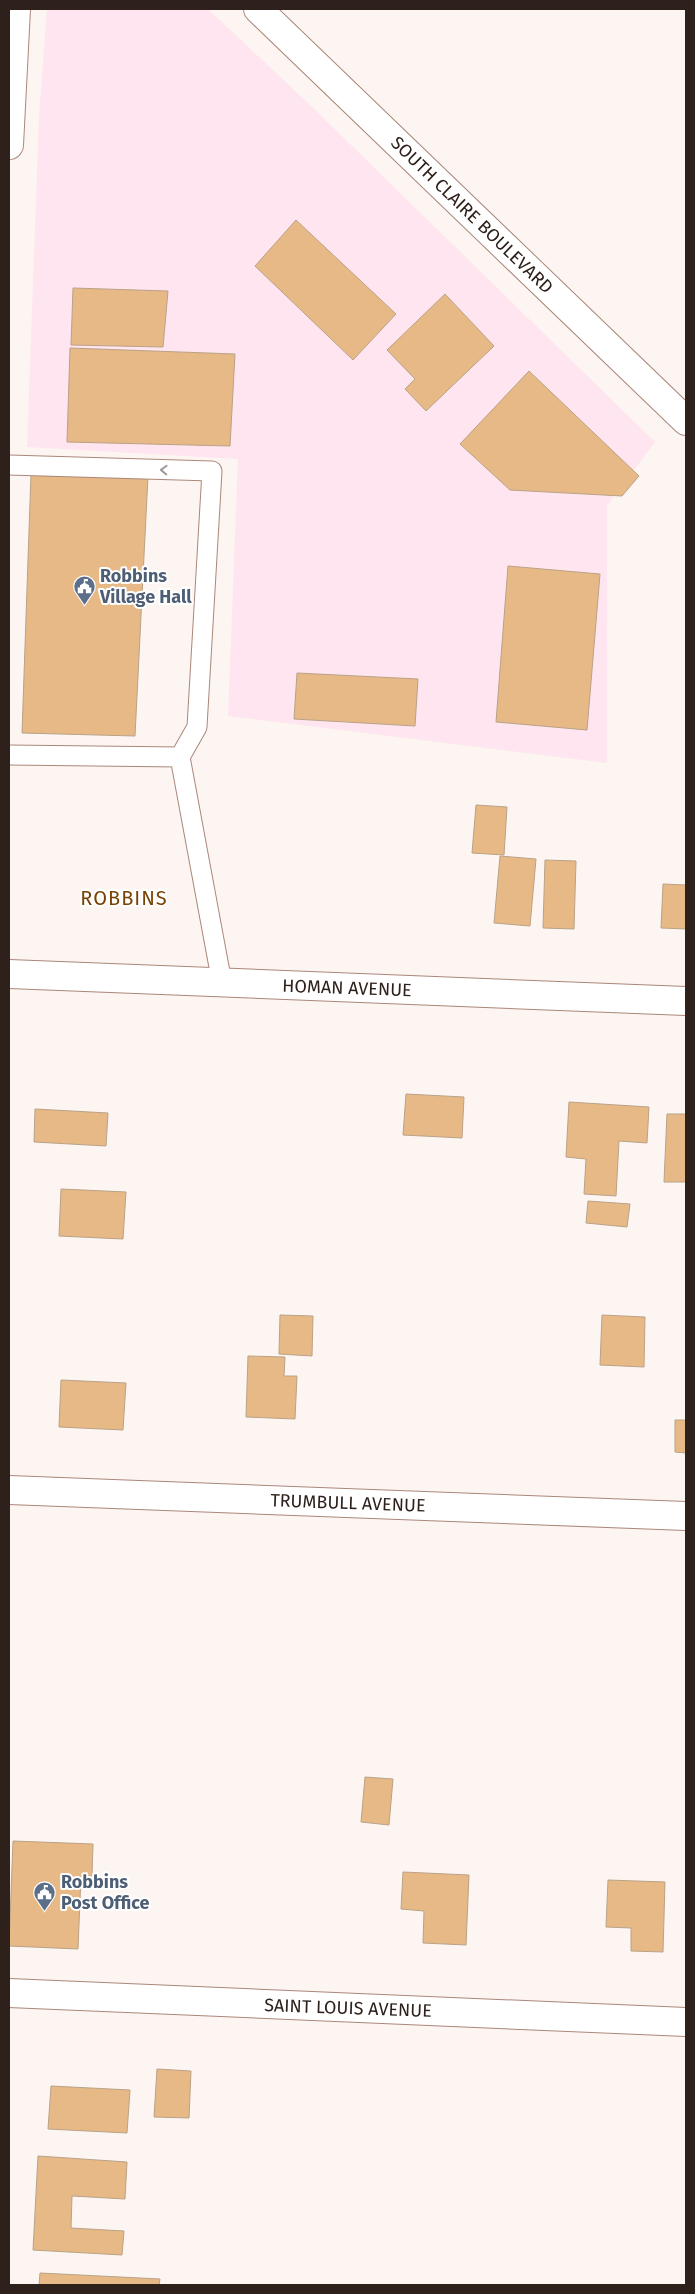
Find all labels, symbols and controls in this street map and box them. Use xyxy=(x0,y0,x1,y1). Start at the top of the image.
street label: SOUTH CLAIRE BOULEVARD xyxy=(386,132,558,298)
one-way arrow xyxy=(159,464,167,475)
place label: Robbins Village Hall xyxy=(99,565,192,608)
public building icon: Robbins Village Hall xyxy=(72,574,96,605)
district label: ROBBINS xyxy=(80,886,168,910)
street label: HOMAN AVENUE xyxy=(282,975,412,1001)
street label: TRUMBULL AVENUE xyxy=(270,1489,426,1517)
place label: Robbins Post Office xyxy=(61,1871,150,1914)
public building icon: Robbins Post Office xyxy=(33,1880,57,1911)
street label: SAINT LOUIS AVENUE xyxy=(264,1994,432,2022)

